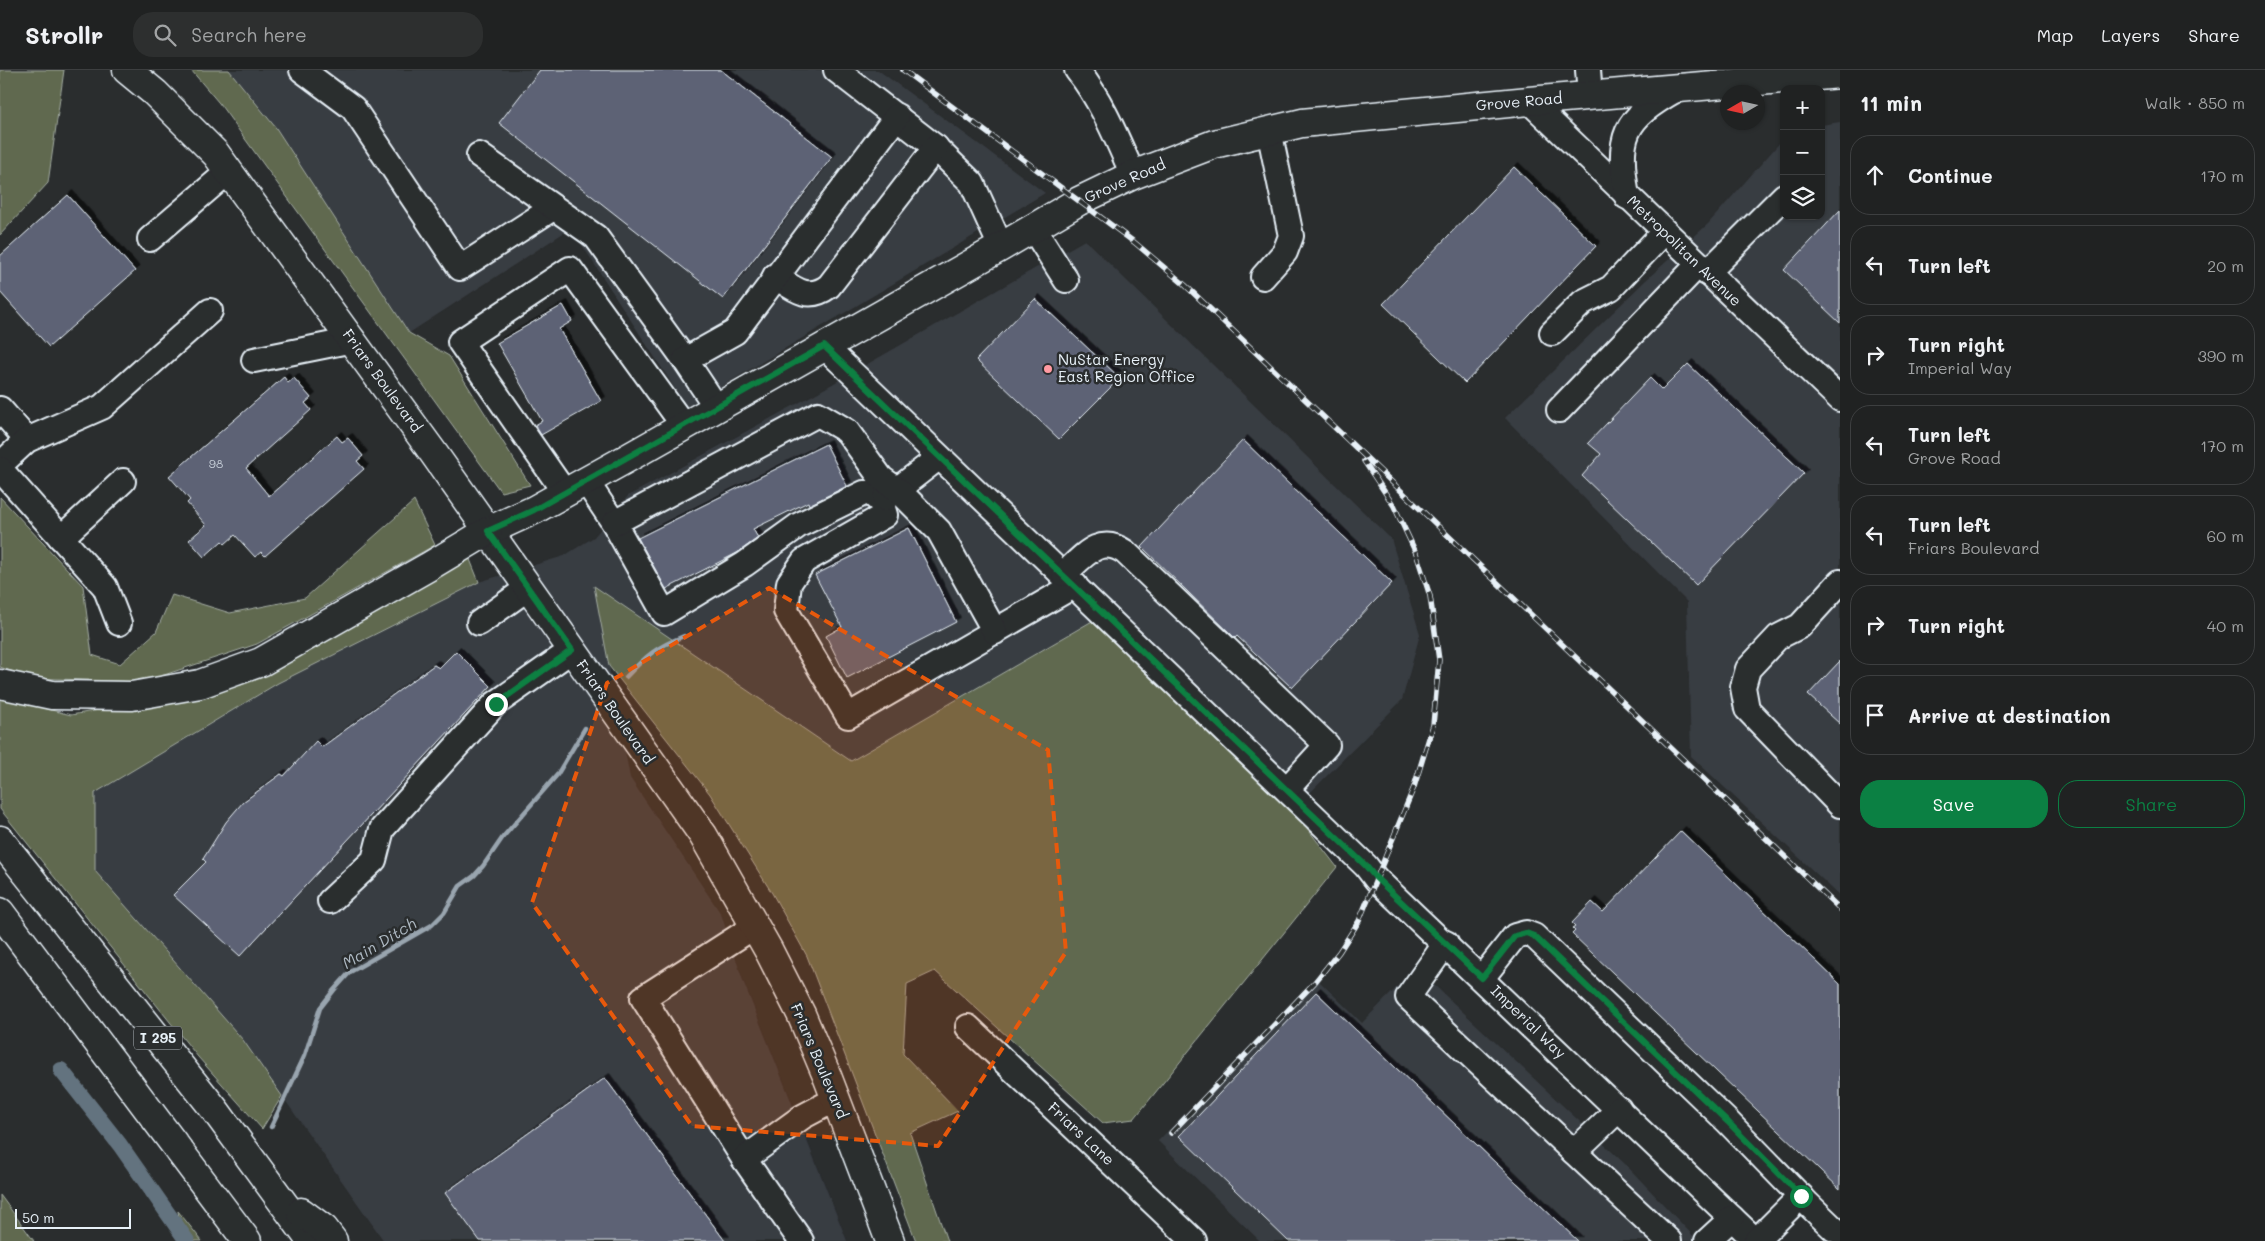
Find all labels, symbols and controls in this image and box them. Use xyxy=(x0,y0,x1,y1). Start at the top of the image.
search box xyxy=(133,12,483,57)
text: Strollr xyxy=(25,19,103,50)
icon: search xyxy=(151,21,179,49)
text: Search here xyxy=(191,22,307,47)
text: Map xyxy=(2037,23,2073,47)
text: Layers xyxy=(2101,23,2160,47)
text: Share xyxy=(2188,23,2240,47)
north arrow xyxy=(1720,85,1765,130)
map controls xyxy=(1780,85,1825,220)
button: + xyxy=(1780,85,1825,130)
street label: Grove Road xyxy=(1475,87,1563,115)
text: 11 min xyxy=(1860,89,1922,116)
text: Walk · 850 m xyxy=(2145,92,2245,113)
button: − xyxy=(1780,130,1825,175)
street label: Grove Road xyxy=(1081,153,1168,207)
icon: ahead xyxy=(1861,161,1889,189)
text: Continue xyxy=(1908,163,1993,188)
text: 170 m xyxy=(2200,165,2244,186)
button: layers xyxy=(1780,175,1825,220)
street label: Metropolitan Avenue xyxy=(1623,190,1746,310)
icon: left xyxy=(1861,251,1889,279)
text: Turn left xyxy=(1908,253,1991,278)
text: 20 m xyxy=(2207,255,2244,276)
street label: Friars Boulevard xyxy=(338,325,427,436)
text: Turn right xyxy=(1908,332,2005,357)
icon: right xyxy=(1861,341,1889,369)
text: 390 m xyxy=(2197,345,2244,366)
place label: NuStar Energy East Region Office xyxy=(1058,349,1195,386)
text: Imperial Way xyxy=(1908,357,2012,378)
marker: NuStar Energy East Region Office xyxy=(1042,363,1054,375)
text: Turn left xyxy=(1908,422,1991,447)
icon: left xyxy=(1861,431,1889,459)
text: 170 m xyxy=(2200,435,2244,456)
text: Grove Road xyxy=(1908,447,2001,468)
house number: 98 xyxy=(209,455,223,471)
text: Turn left xyxy=(1908,512,1991,537)
icon: left xyxy=(1861,521,1889,549)
text: 60 m xyxy=(2207,525,2244,546)
text: Friars Boulevard xyxy=(1908,537,2039,558)
icon: right xyxy=(1861,611,1889,639)
text: Turn right xyxy=(1908,613,2005,638)
text: 40 m xyxy=(2207,615,2244,636)
street label: Friars Boulevard xyxy=(572,655,659,768)
route end xyxy=(485,693,508,716)
icon: arrive xyxy=(1861,701,1889,729)
text: Arrive at destination xyxy=(1908,703,2111,728)
button: Save xyxy=(1860,780,2048,828)
button: Share xyxy=(2058,780,2245,828)
water label: Main Ditch xyxy=(338,912,420,973)
street label: Imperial Way xyxy=(1487,980,1571,1062)
street label: Friars Boulevard xyxy=(787,1000,853,1121)
road number: I 295 xyxy=(134,1026,182,1050)
street label: Friars Lane xyxy=(1044,1097,1119,1169)
route start xyxy=(1790,1185,1813,1208)
scale bar xyxy=(15,1206,131,1229)
text: 50 m xyxy=(22,1208,54,1227)

